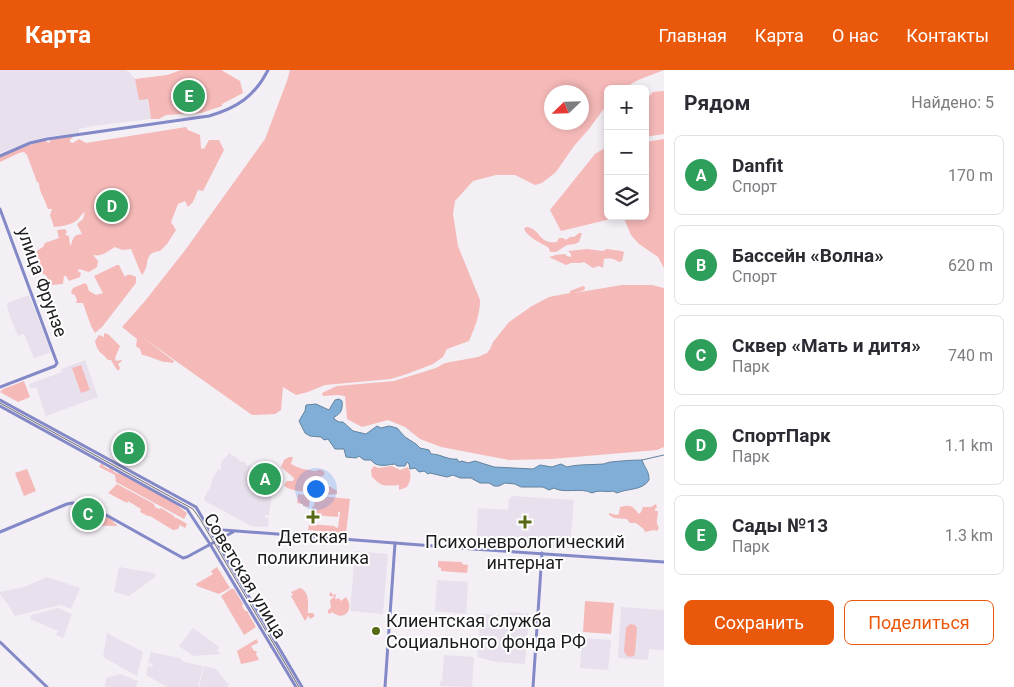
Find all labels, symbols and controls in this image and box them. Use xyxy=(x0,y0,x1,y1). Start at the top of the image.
text: Карта xyxy=(25,21,91,49)
text: Главная xyxy=(658,25,727,46)
text: Карта xyxy=(755,25,804,46)
text: О нас xyxy=(832,25,878,46)
text: Контакты xyxy=(906,25,989,46)
pin: E xyxy=(173,77,205,115)
north arrow xyxy=(544,85,589,130)
map controls xyxy=(604,85,649,220)
button: + xyxy=(604,85,649,130)
text: Рядом xyxy=(684,91,750,115)
text: Найдено: 5 xyxy=(911,93,994,112)
button: − xyxy=(604,130,649,175)
text: Danfit xyxy=(732,154,783,177)
text: A xyxy=(696,166,706,185)
text: 170 m xyxy=(948,166,993,185)
button: layers xyxy=(604,175,649,220)
text: Спорт xyxy=(732,177,777,196)
pin: D xyxy=(96,187,128,225)
street label: улица Фрунзе xyxy=(13,224,72,340)
text: Бассейн «Волна» xyxy=(732,244,884,267)
text: B xyxy=(696,256,706,275)
text: 620 m xyxy=(948,256,993,275)
text: Спорт xyxy=(732,267,777,286)
text: Сквер «Мать и дитя» xyxy=(732,334,921,357)
text: C xyxy=(696,346,706,365)
text: 740 m xyxy=(948,346,993,365)
text: Парк xyxy=(732,357,770,376)
text: СпортПарк xyxy=(732,424,831,447)
pin: B xyxy=(113,429,145,467)
text: D xyxy=(696,436,706,455)
text: 1.1 km xyxy=(945,436,993,455)
text: Парк xyxy=(732,447,770,466)
pin: A xyxy=(249,460,281,498)
your location xyxy=(303,476,329,502)
pin: C xyxy=(72,495,104,533)
street label: Советская улица xyxy=(200,509,291,642)
marker: Детская поликлиника xyxy=(306,510,320,524)
text: Сады №13 xyxy=(732,514,828,537)
marker: Психоневрологический интернат xyxy=(518,515,532,529)
place label: Детская поликлиника xyxy=(257,526,369,568)
text: E xyxy=(697,526,706,545)
text: 1.3 km xyxy=(945,526,993,545)
place label: Психоневрологический интернат xyxy=(425,531,625,573)
text: Парк xyxy=(732,537,770,556)
button: Сохранить xyxy=(684,600,834,645)
button: Поделиться xyxy=(844,600,994,645)
place label: Клиентская служба Социального фонда РФ xyxy=(386,610,586,652)
marker: Клиентская служба Социального фонда РФ xyxy=(370,625,382,637)

